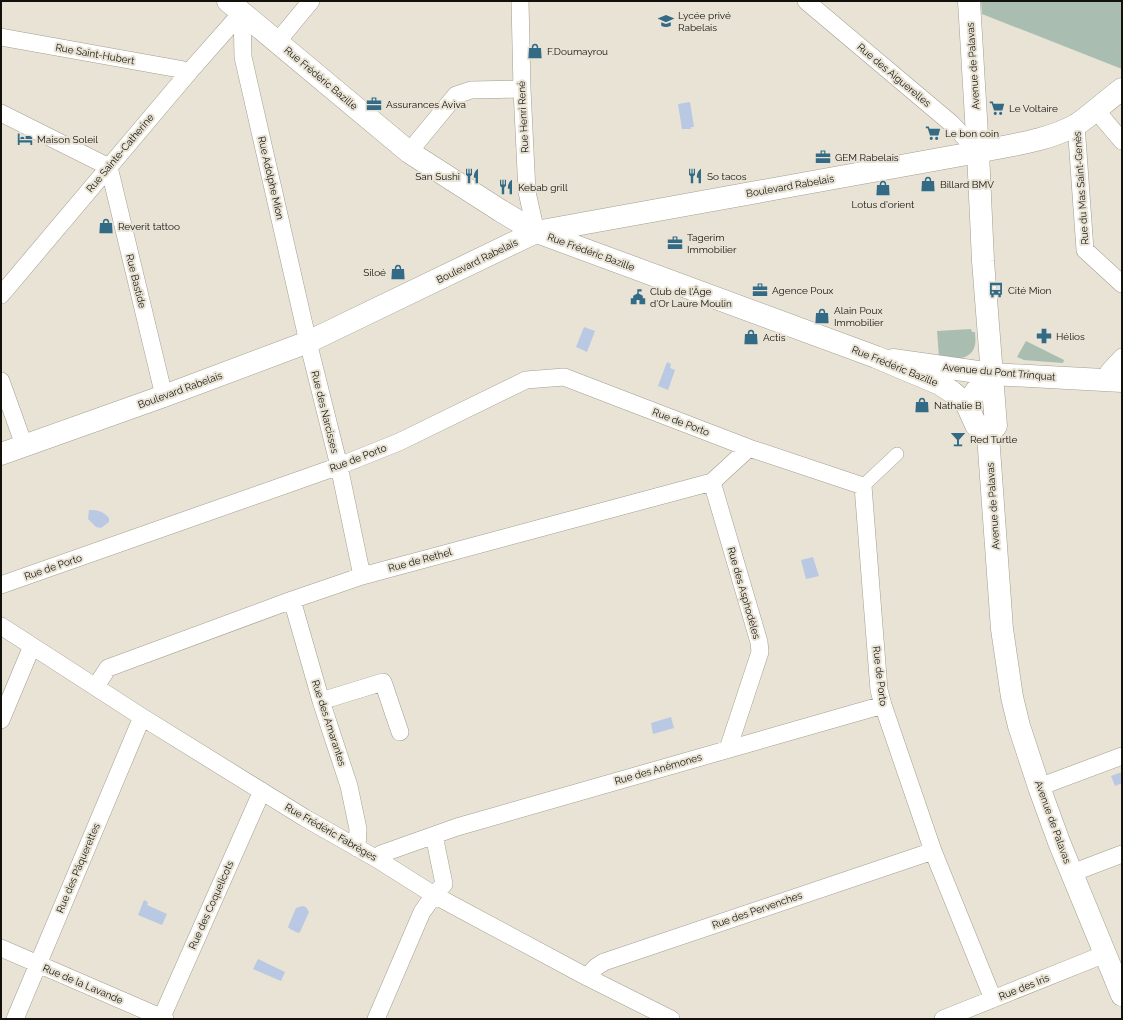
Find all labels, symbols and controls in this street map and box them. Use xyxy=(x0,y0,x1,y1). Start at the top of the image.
place label: Lycée privé Rabelais xyxy=(678,10,731,33)
school or university icon: Lycée privé Rabelais xyxy=(657,12,675,30)
street label: Avenue de Palavas xyxy=(964,22,982,110)
street label: Rue des Aiguerelles xyxy=(855,41,933,109)
street label: Rue Saint-Hubert xyxy=(55,42,136,66)
shop icon: F.Doumayrou xyxy=(526,42,544,60)
street label: Rue Frédéric Bazille xyxy=(282,44,360,112)
place label: F.Doumayrou xyxy=(547,46,608,57)
street label: Rue Henri René xyxy=(516,81,530,153)
office icon: Assurances Aviva xyxy=(365,95,383,113)
place label: Assurances Aviva xyxy=(386,99,466,110)
supermarket icon: Le Voltaire xyxy=(988,99,1006,117)
place label: Le Voltaire xyxy=(1009,103,1058,114)
street label: Rue Sainte-Catherine xyxy=(84,112,156,194)
supermarket icon: Le bon coin xyxy=(924,124,942,142)
place label: Le bon coin xyxy=(945,128,999,139)
hotel icon: Maison Soleil xyxy=(16,130,34,148)
street label: Rue du Mas Saint-Genès xyxy=(1072,131,1090,245)
place label: Maison Soleil xyxy=(37,134,98,145)
street label: Rue Adolphe Mion xyxy=(256,135,286,221)
office icon: GEM Rabelais xyxy=(814,148,832,166)
place label: GEM Rabelais xyxy=(835,152,899,163)
restaurant icon: San Sushi xyxy=(463,167,481,185)
restaurant icon: So tacos xyxy=(686,167,704,185)
place label: San Sushi xyxy=(415,171,460,182)
place label: So tacos xyxy=(707,171,747,182)
street label: Boulevard Rabelais xyxy=(745,173,835,199)
shop icon: Billard BMV xyxy=(919,175,937,193)
restaurant icon: Kebab grill xyxy=(497,178,515,196)
shop icon: Lotus d'orient xyxy=(874,179,892,197)
place label: Billard BMV xyxy=(940,179,994,190)
place label: Kebab grill xyxy=(518,182,568,193)
place label: Lotus d'orient xyxy=(852,199,915,210)
shop icon: Reverit tattoo xyxy=(97,217,115,235)
place label: Reverit tattoo xyxy=(118,221,180,232)
street label: Rue Frédéric Bazille xyxy=(546,231,636,273)
place label: Tagerim Immobilier xyxy=(687,232,737,255)
office icon: Tagerim Immobilier xyxy=(666,234,684,252)
street label: Boulevard Rabelais xyxy=(435,236,520,285)
street label: Rue Bastide xyxy=(124,253,148,309)
shop icon: Siloé xyxy=(389,263,407,281)
place label: Siloé xyxy=(363,267,386,278)
office icon: Agence Poux xyxy=(751,281,769,299)
bus stop icon: Cité Mion xyxy=(987,281,1005,299)
place label: Agence Poux xyxy=(772,285,833,296)
place label: Cité Mion xyxy=(1008,285,1052,296)
place label: Club de l'Âge d'Or Laure Moulin xyxy=(650,286,732,309)
public building icon: Club de l'Âge d'Or Laure Moulin xyxy=(629,288,647,306)
place label: Alain Poux Immobilier xyxy=(834,305,884,328)
shop icon: Alain Poux Immobilier xyxy=(813,307,831,325)
pharmacy icon: Hélios xyxy=(1035,327,1053,345)
shop icon: Actis xyxy=(742,328,760,346)
place label: Hélios xyxy=(1056,331,1085,342)
place label: Actis xyxy=(763,332,786,343)
street label: Rue Frédéric Bazille xyxy=(850,344,940,388)
street label: Avenue du Pont Trinquat xyxy=(942,362,1057,382)
street label: Boulevard Rabelais xyxy=(136,370,224,410)
street label: Rue des Narcisses xyxy=(309,370,341,455)
shop icon: Nathalie B xyxy=(913,396,931,414)
place label: Nathalie B xyxy=(934,400,982,411)
street label: Rue de Porto xyxy=(651,406,711,438)
bar icon: Red Turtle xyxy=(949,430,967,448)
place label: Red Turtle xyxy=(970,434,1017,445)
street label: Rue de Porto xyxy=(328,442,388,474)
street label: Avenue de Palavas xyxy=(984,462,1002,550)
street label: Rue de Rethel xyxy=(387,546,453,574)
street label: Rue des Asphodèles xyxy=(726,546,762,640)
street label: Rue de Porto xyxy=(23,552,83,582)
street label: Rue de Porto xyxy=(871,645,889,707)
street label: Rue des Amarantes xyxy=(310,678,348,768)
street label: Rue des Anémones xyxy=(613,751,703,787)
street label: Avenue de Palavas xyxy=(1033,779,1073,865)
street label: Rue Frédéric Fabrèges xyxy=(283,801,379,863)
street label: Rue des Pâquerettes xyxy=(54,821,102,915)
street label: Rue des Coquelicots xyxy=(187,859,236,951)
street label: Rue des Pervenches xyxy=(710,889,804,931)
street label: Rue de la Lavande xyxy=(41,962,125,1006)
street label: Rue des Iris xyxy=(997,972,1051,1002)

